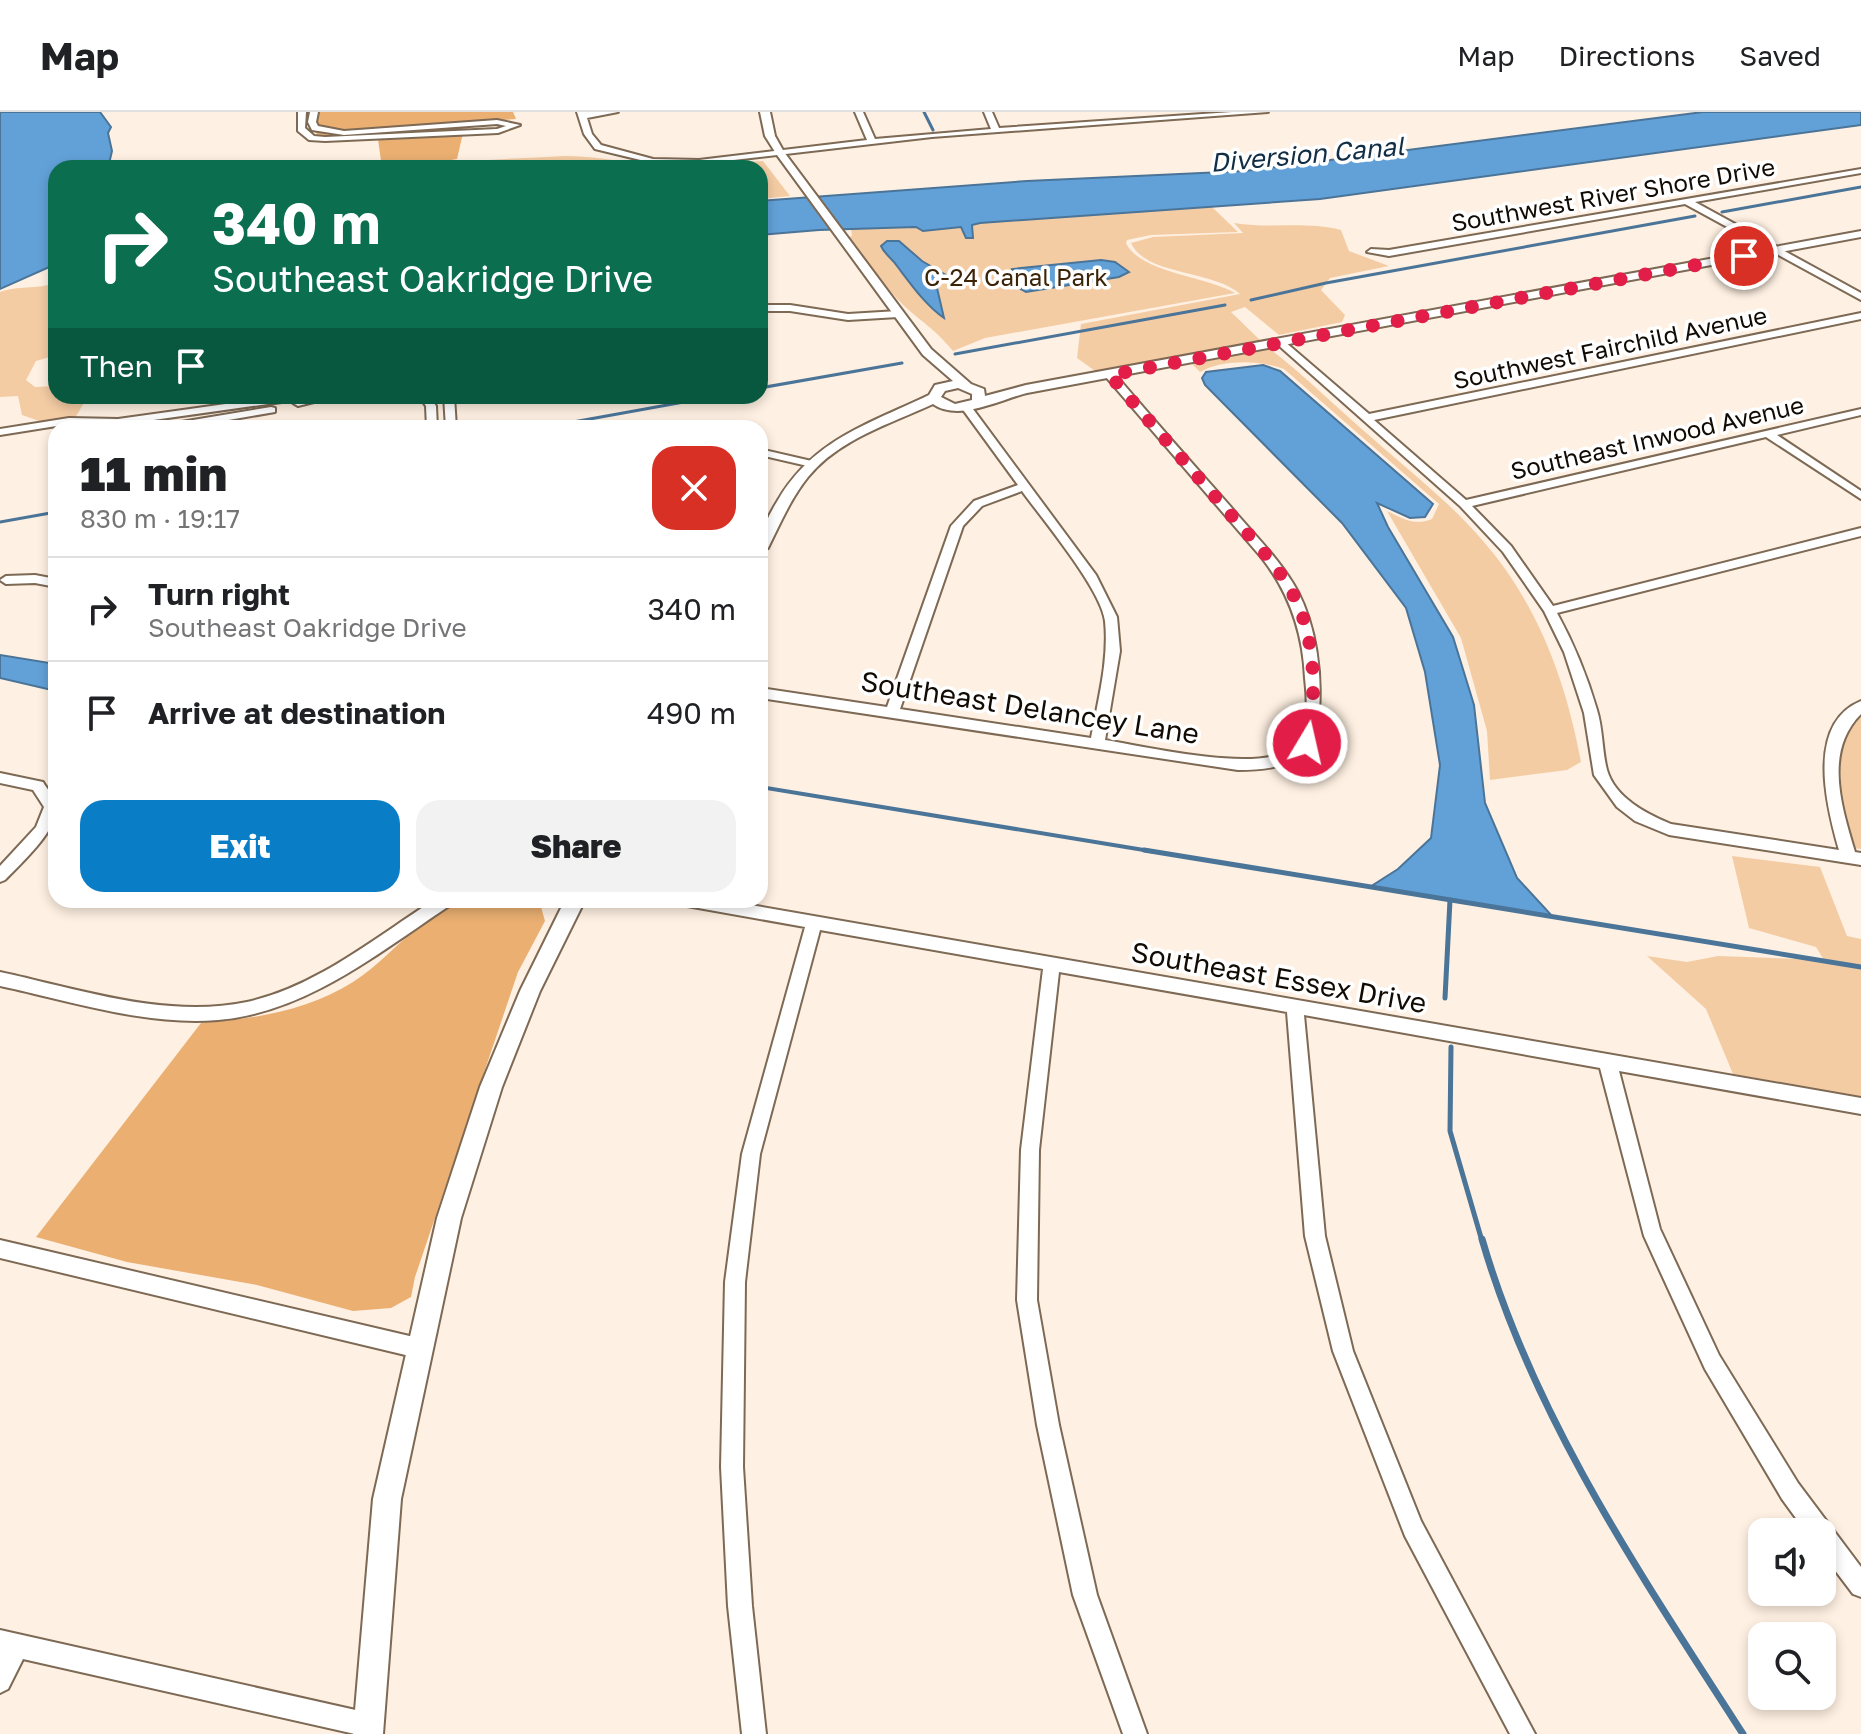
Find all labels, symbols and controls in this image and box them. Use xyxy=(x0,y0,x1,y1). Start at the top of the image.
text: Map xyxy=(40,33,119,78)
text: Map xyxy=(1457,39,1514,72)
text: Directions xyxy=(1558,39,1695,72)
text: Saved xyxy=(1739,39,1821,72)
water label: Diversion Canal xyxy=(1209,130,1407,178)
street label: Southwest River Shore Drive xyxy=(1449,151,1777,237)
text: 340 m xyxy=(212,189,381,256)
icon: right xyxy=(80,192,184,296)
pin xyxy=(1710,222,1778,290)
icon: arrive xyxy=(1722,234,1766,278)
text: Southeast Oakridge Drive xyxy=(212,257,653,300)
park label: C-24 Canal Park xyxy=(924,262,1108,291)
street label: Southwest Fairchild Avenue xyxy=(1451,300,1769,394)
icon: arrive xyxy=(169,344,213,388)
text: Then xyxy=(80,348,153,384)
street label: Southeast Inwood Avenue xyxy=(1508,389,1806,485)
text: 11 min xyxy=(80,444,227,502)
button: close xyxy=(652,446,736,530)
text: 830 m · 19:17 xyxy=(80,503,240,534)
text: Turn right xyxy=(148,576,290,612)
icon: right xyxy=(80,587,124,631)
text: 340 m xyxy=(648,591,736,627)
text: Southeast Oakridge Drive xyxy=(148,612,467,643)
street label: Southeast Delancey Lane xyxy=(858,664,1202,750)
icon: arrive xyxy=(80,691,124,735)
text: Arrive at destination xyxy=(148,695,445,731)
text: 490 m xyxy=(647,695,736,731)
position arrow xyxy=(1265,701,1349,785)
button: Exit xyxy=(80,800,400,892)
button: Share xyxy=(416,800,736,892)
street label: Southeast Essex Drive xyxy=(1129,935,1429,1019)
map controls xyxy=(1748,1518,1836,1710)
button: sound xyxy=(1748,1518,1836,1606)
button: search xyxy=(1748,1622,1836,1710)

